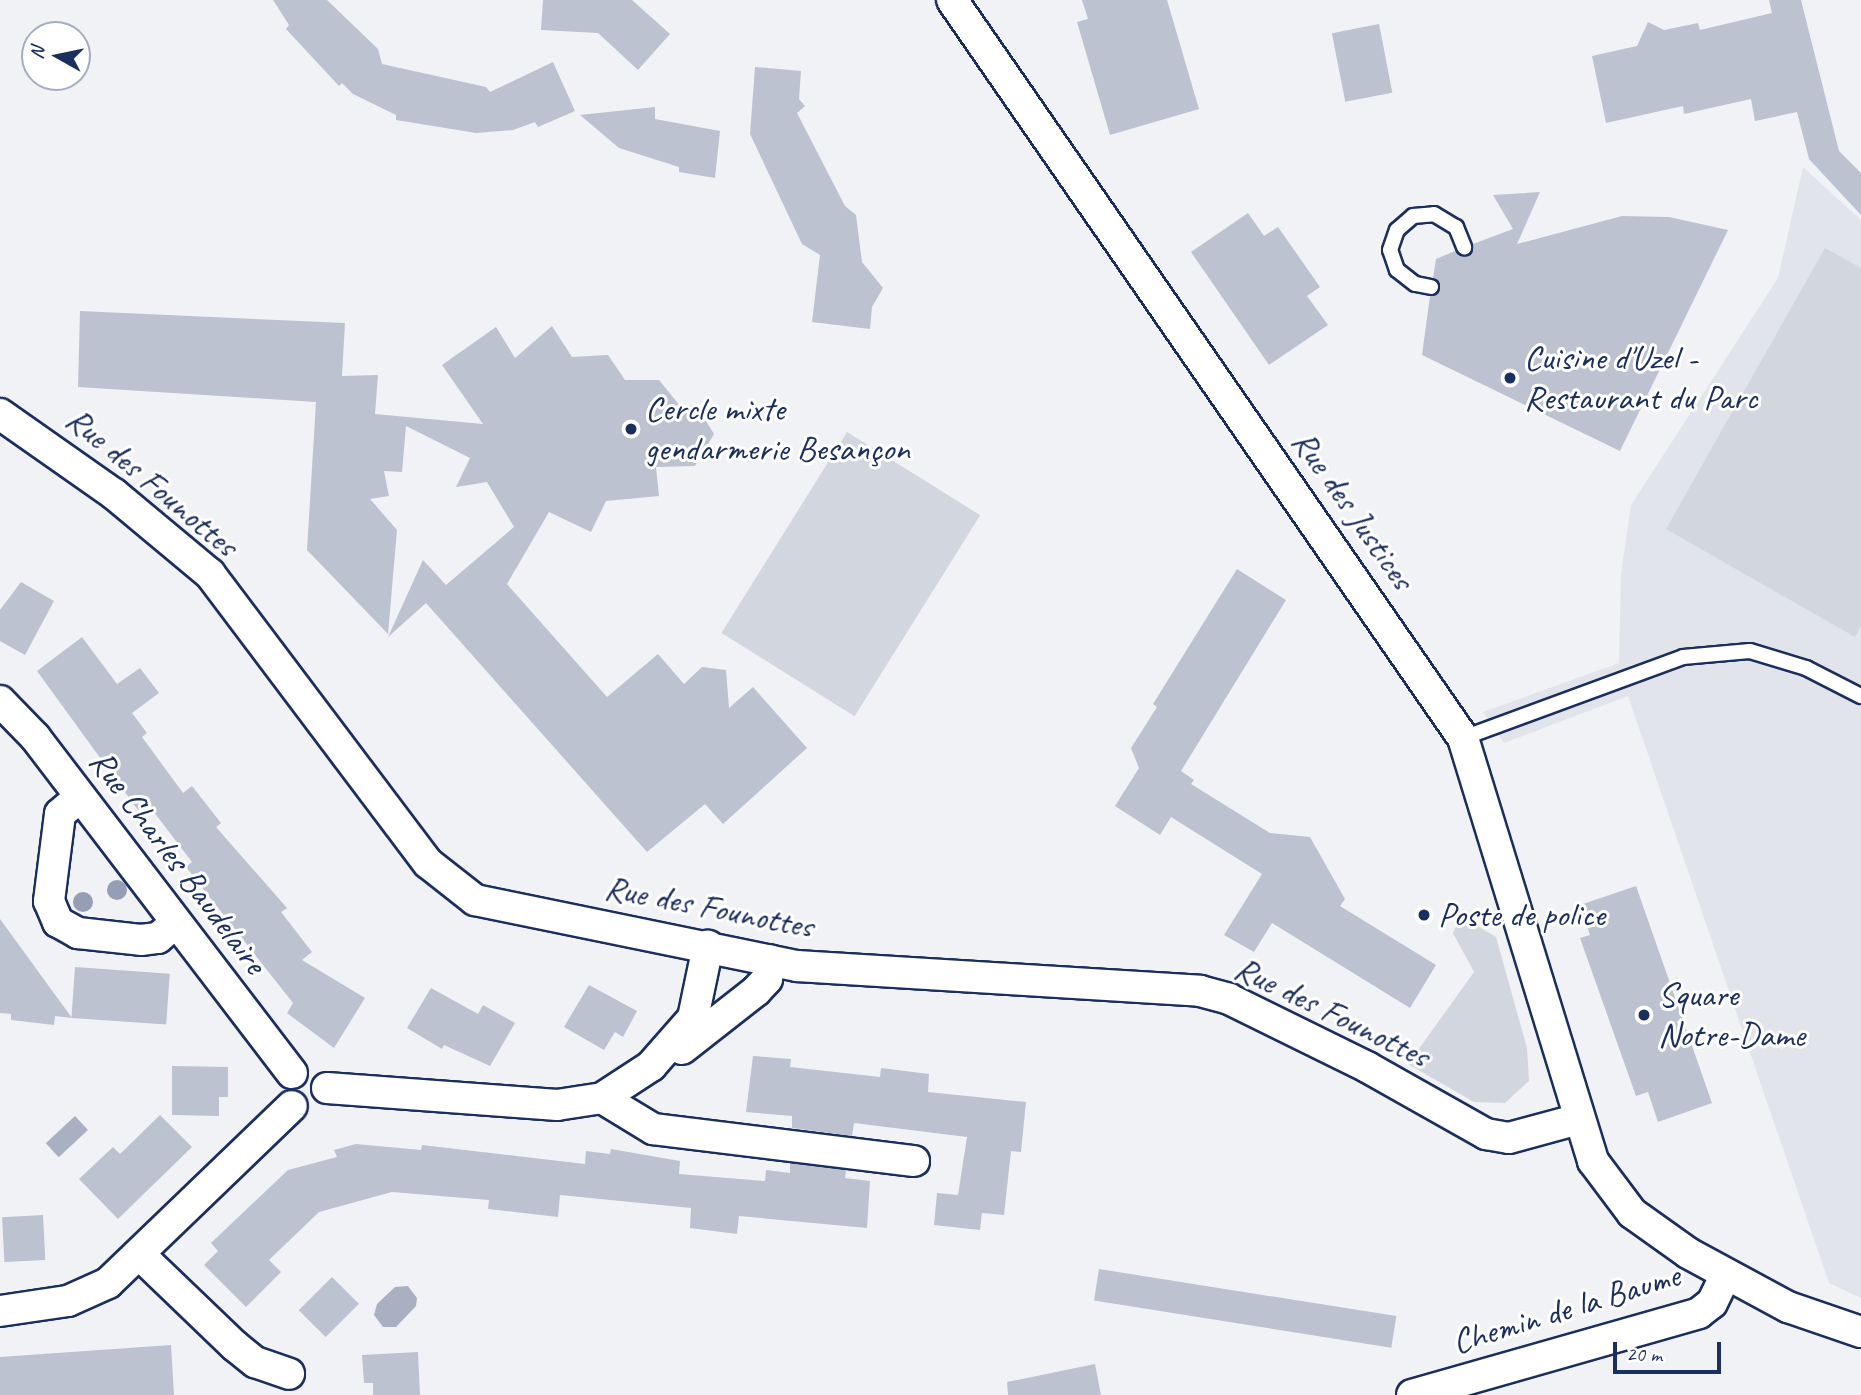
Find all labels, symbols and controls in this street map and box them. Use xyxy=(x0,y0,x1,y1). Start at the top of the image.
north arrow xyxy=(21,21,91,91)
text: N xyxy=(24,45,50,61)
place label: Cuisine d'Uzel - Restaurant du Parc xyxy=(1524,337,1758,419)
marker: Cuisine d'Uzel - Restaurant du Parc xyxy=(1502,370,1518,386)
place label: Cercle mixte gendarmerie Besançon xyxy=(645,388,909,470)
street label: Rue des Founottes xyxy=(58,398,246,566)
marker: Cercle mixte gendarmerie Besançon xyxy=(623,421,639,437)
street label: Rue des Justices xyxy=(1283,422,1423,598)
street label: Rue Charles Baudelaire xyxy=(79,741,277,983)
street label: Rue des Founottes xyxy=(601,866,817,948)
place label: Poste de police xyxy=(1438,894,1605,936)
marker: Poste de police xyxy=(1416,907,1432,923)
street label: Rue des Founottes xyxy=(1228,947,1436,1077)
place label: Square Notre-Dame xyxy=(1658,974,1805,1056)
marker: Square Notre-Dame xyxy=(1636,1007,1652,1023)
street label: Chemin de la Baume xyxy=(1447,1254,1685,1364)
scale bar xyxy=(1616,1328,1724,1372)
text: 20 m xyxy=(1626,1341,1662,1367)

